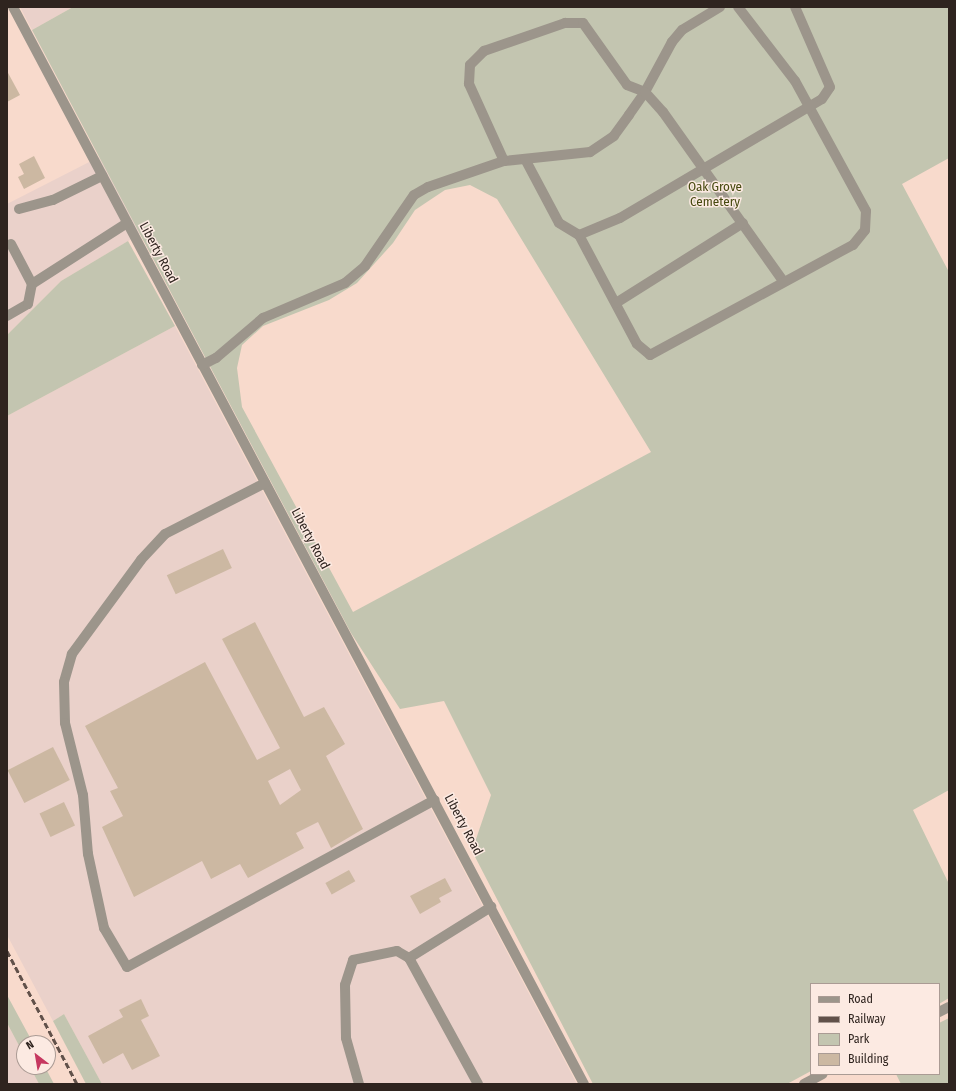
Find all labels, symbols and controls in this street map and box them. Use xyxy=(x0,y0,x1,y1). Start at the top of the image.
park label: Oak Grove Cemetery xyxy=(688,180,742,211)
street label: Liberty Road xyxy=(135,220,181,286)
street label: Liberty Road xyxy=(287,506,333,572)
street label: Liberty Road xyxy=(440,792,486,858)
legend xyxy=(810,983,940,1075)
text: Road xyxy=(848,992,873,1006)
text: Railway xyxy=(848,1012,885,1026)
text: Park xyxy=(848,1032,869,1046)
north arrow xyxy=(16,1035,56,1075)
text: N xyxy=(24,1038,36,1052)
text: Building xyxy=(848,1052,888,1066)

